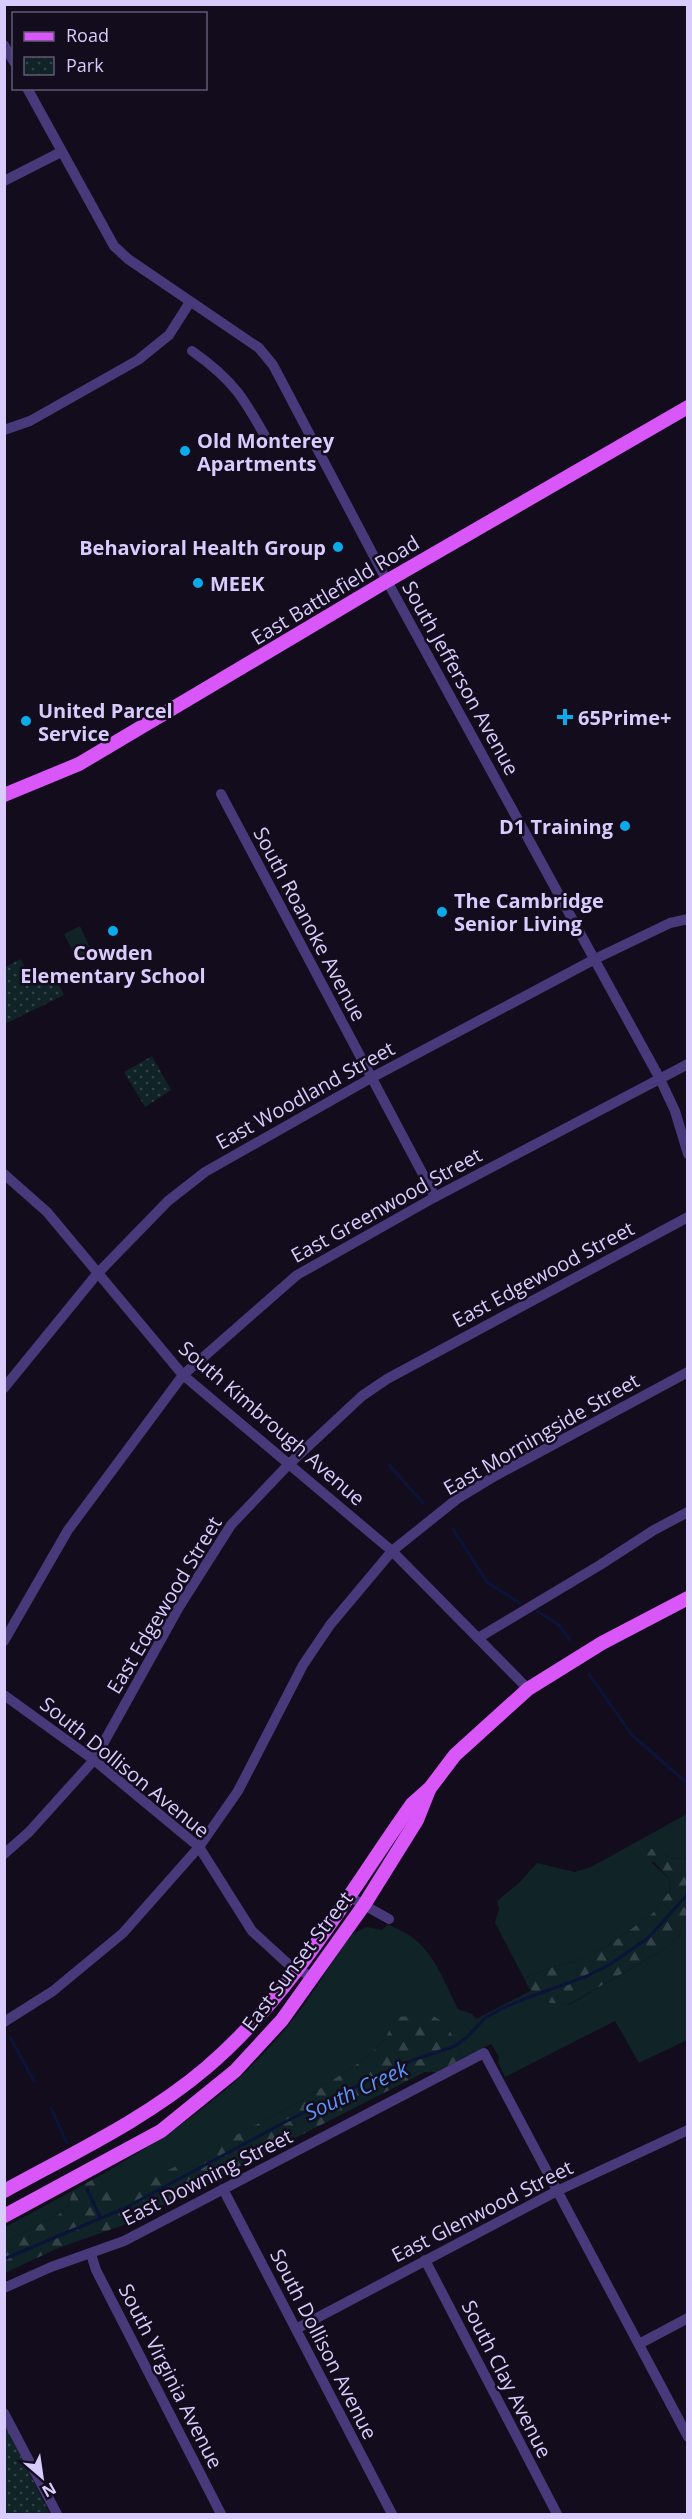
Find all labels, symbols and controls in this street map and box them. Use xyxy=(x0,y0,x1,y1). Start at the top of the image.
legend xyxy=(12,12,207,90)
text: Road xyxy=(66,23,109,47)
text: Park xyxy=(66,53,104,77)
place label: Old Monterey Apartments xyxy=(197,427,335,477)
marker: Old Monterey Apartments xyxy=(178,444,192,458)
street label: East Battlefield Road xyxy=(246,529,424,651)
place label: Behavioral Health Group xyxy=(79,534,326,561)
marker: Behavioral Health Group xyxy=(331,540,345,554)
place label: MEEK xyxy=(210,570,265,597)
marker: MEEK xyxy=(191,576,205,590)
street label: South Jefferson Avenue xyxy=(396,576,526,780)
place label: United Parcel Service xyxy=(38,697,173,747)
place label: 65Prime+ xyxy=(578,704,672,731)
marker: 65Prime+ xyxy=(556,708,574,726)
marker: United Parcel Service xyxy=(19,714,33,728)
place label: D1 Training xyxy=(499,813,614,840)
marker: D1 Training xyxy=(618,819,632,833)
street label: South Roanoke Avenue xyxy=(247,822,373,1026)
place label: The Cambridge Senior Living xyxy=(454,887,604,937)
marker: The Cambridge Senior Living xyxy=(435,905,449,919)
marker: Cowden Elementary School xyxy=(106,924,120,938)
place label: Cowden Elementary School xyxy=(20,939,206,989)
street label: East Woodland Street xyxy=(211,1035,399,1155)
street label: East Greenwood Street xyxy=(286,1141,486,1269)
street label: East Edgewood Street xyxy=(447,1215,639,1333)
street label: South Kimbrough Avenue xyxy=(173,1335,371,1511)
street label: East Morningside Street xyxy=(438,1367,644,1501)
street label: East Edgewood Street xyxy=(100,1511,228,1699)
street label: South Dollison Avenue xyxy=(35,1690,215,1844)
street label: East Sunset Street xyxy=(236,1886,358,2036)
water label: South Creek xyxy=(300,2054,413,2126)
street label: East Downing Street xyxy=(117,2122,297,2232)
street label: East Glenwood Street xyxy=(387,2154,577,2268)
street label: South Dollison Avenue xyxy=(264,2244,384,2444)
street label: South Virginia Avenue xyxy=(113,2279,229,2473)
street label: South Clay Avenue xyxy=(456,2296,558,2462)
north arrow xyxy=(12,2447,72,2507)
text: N xyxy=(38,2477,60,2503)

